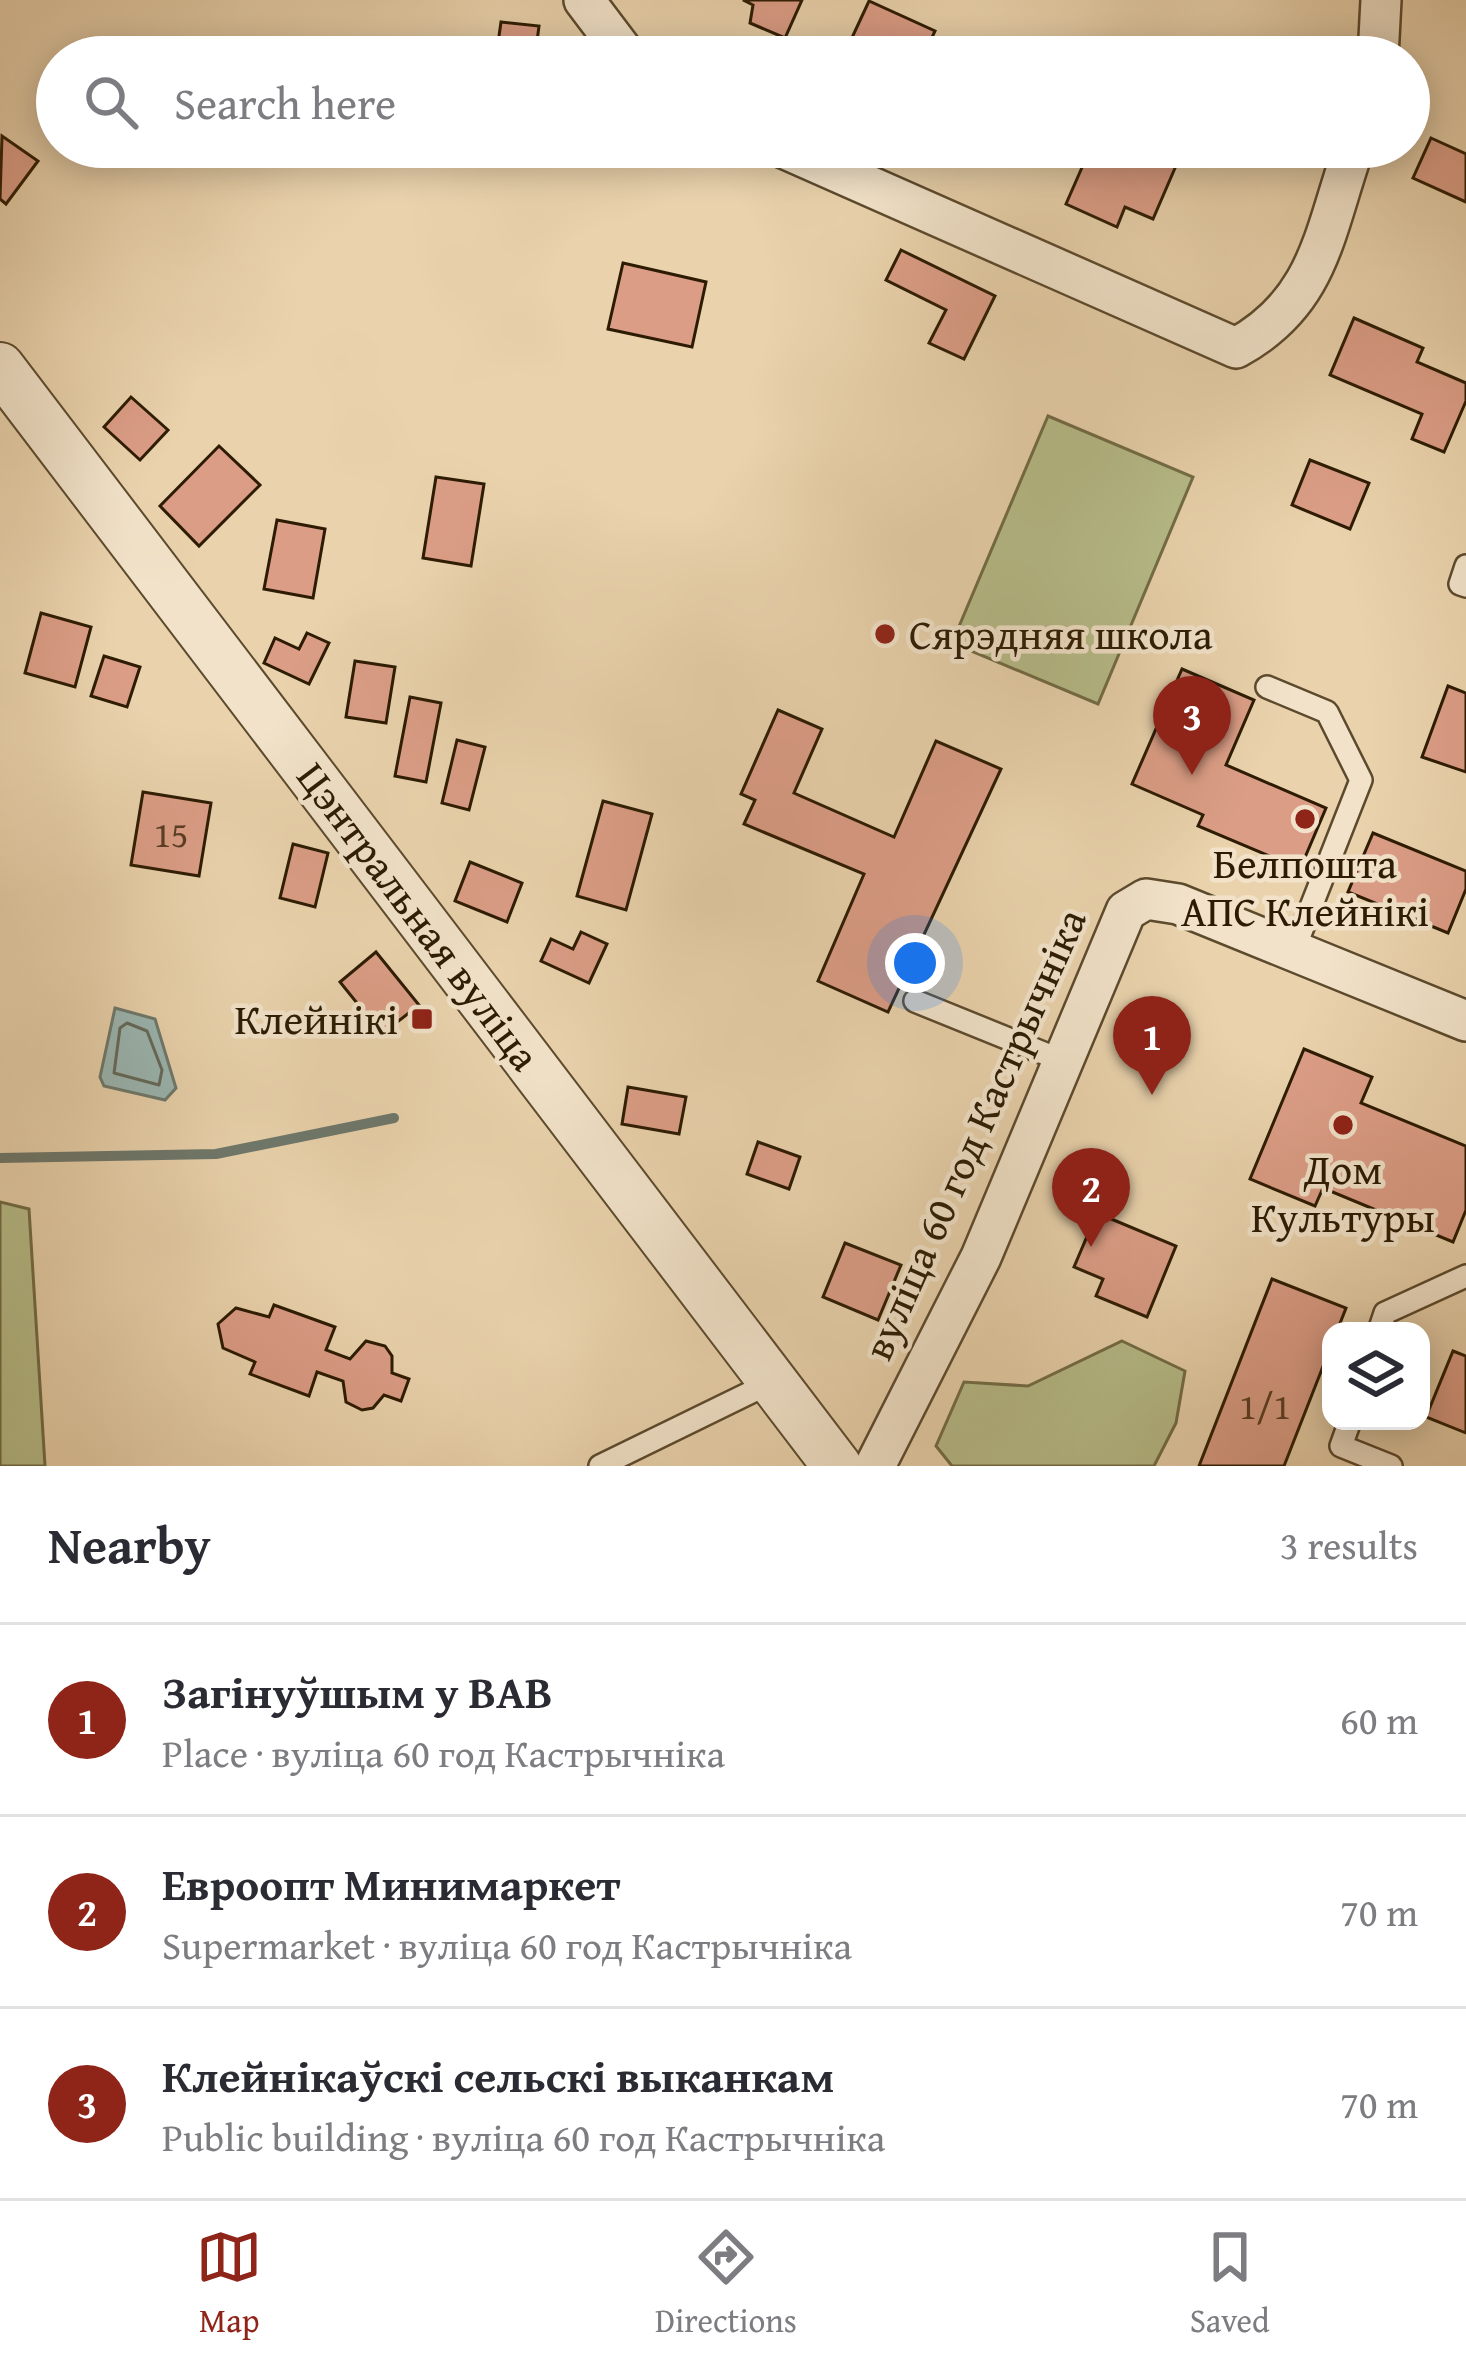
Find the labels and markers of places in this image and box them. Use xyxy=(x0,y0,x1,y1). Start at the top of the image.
place label: Сярэдняя школа xyxy=(909,603,1213,664)
marker: Сярэдняя школа xyxy=(872,621,898,647)
pin: 3 xyxy=(1153,676,1231,775)
marker: Белпошта АПС Клейнікі xyxy=(1292,806,1318,832)
place label: Белпошта АПС Клейнікі xyxy=(1181,832,1429,941)
place label: Клейнікі xyxy=(234,988,398,1049)
pin: 1 xyxy=(1113,996,1191,1095)
marker: Клейнікі xyxy=(409,1006,435,1032)
marker: Дом Культуры xyxy=(1330,1112,1356,1138)
place label: Дом Культуры xyxy=(1251,1138,1435,1247)
pin: 2 xyxy=(1052,1148,1130,1247)

